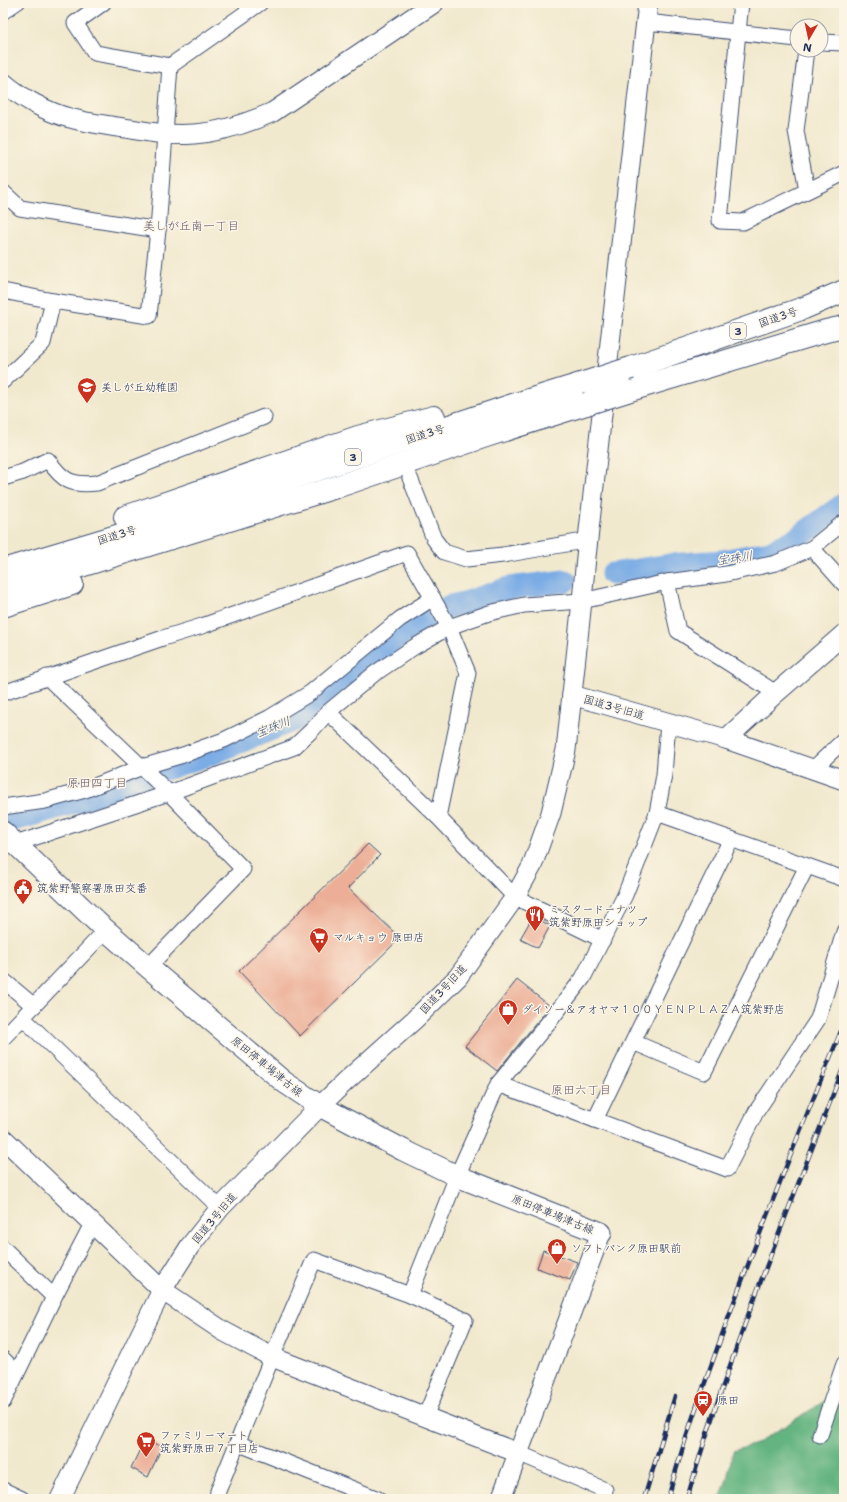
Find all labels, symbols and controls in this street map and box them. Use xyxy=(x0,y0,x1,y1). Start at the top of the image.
north arrow xyxy=(789,18,829,58)
text: N xyxy=(802,39,813,55)
district label: 美しが丘南一丁目 xyxy=(143,218,239,234)
street label: 国道3号 xyxy=(756,304,800,331)
road number: 3 xyxy=(730,323,746,339)
school or university icon: 美しが丘幼稚園 xyxy=(76,376,98,404)
place label: 美しが丘幼稚園 xyxy=(101,380,178,395)
street label: 国道3号 xyxy=(403,421,447,448)
road number: 3 xyxy=(345,449,361,465)
street label: 国道3号 xyxy=(95,522,139,549)
water label: 宝珠川 xyxy=(716,547,754,569)
street label: 国道3号旧道 xyxy=(582,692,646,723)
water label: 宝珠川 xyxy=(253,713,293,741)
district label: 原田四丁目 xyxy=(67,775,127,791)
public building icon: 筑紫野警察署原田交番 xyxy=(12,877,34,905)
place label: 筑紫野警察署原田交番 xyxy=(37,881,147,896)
place label: ミスタードーナツ 筑紫野原田ショップ xyxy=(549,902,648,930)
restaurant icon: ミスタードーナツ 筑紫野原田ショップ xyxy=(524,904,546,932)
supermarket icon: マルキョウ 原田店 xyxy=(308,926,330,954)
place label: マルキョウ 原田店 xyxy=(333,930,425,945)
street label: 国道3号旧道 xyxy=(416,961,470,1017)
shop icon: ダイソー＆アオヤマ１００ＹＥＮＰＬＡＺＡ筑紫野店 xyxy=(497,998,519,1026)
place label: ダイソー＆アオヤマ１００ＹＥＮＰＬＡＺＡ筑紫野店 xyxy=(522,1002,785,1017)
street label: 原田停車場津古線 xyxy=(228,1033,306,1100)
district label: 原田六丁目 xyxy=(551,1082,611,1098)
street label: 国道3号旧道 xyxy=(188,1189,240,1247)
street label: 原田停車場津古線 xyxy=(509,1191,596,1238)
shop icon: ソフトバンク原田駅前 xyxy=(546,1237,568,1265)
place label: ソフトバンク原田駅前 xyxy=(571,1241,681,1256)
station icon: 原田 xyxy=(692,1389,714,1417)
place label: 原田 xyxy=(717,1393,739,1408)
place label: ファミリーマート 筑紫野原田７丁目店 xyxy=(160,1428,259,1456)
supermarket icon: ファミリーマート 筑紫野原田７丁目店 xyxy=(135,1430,157,1458)

